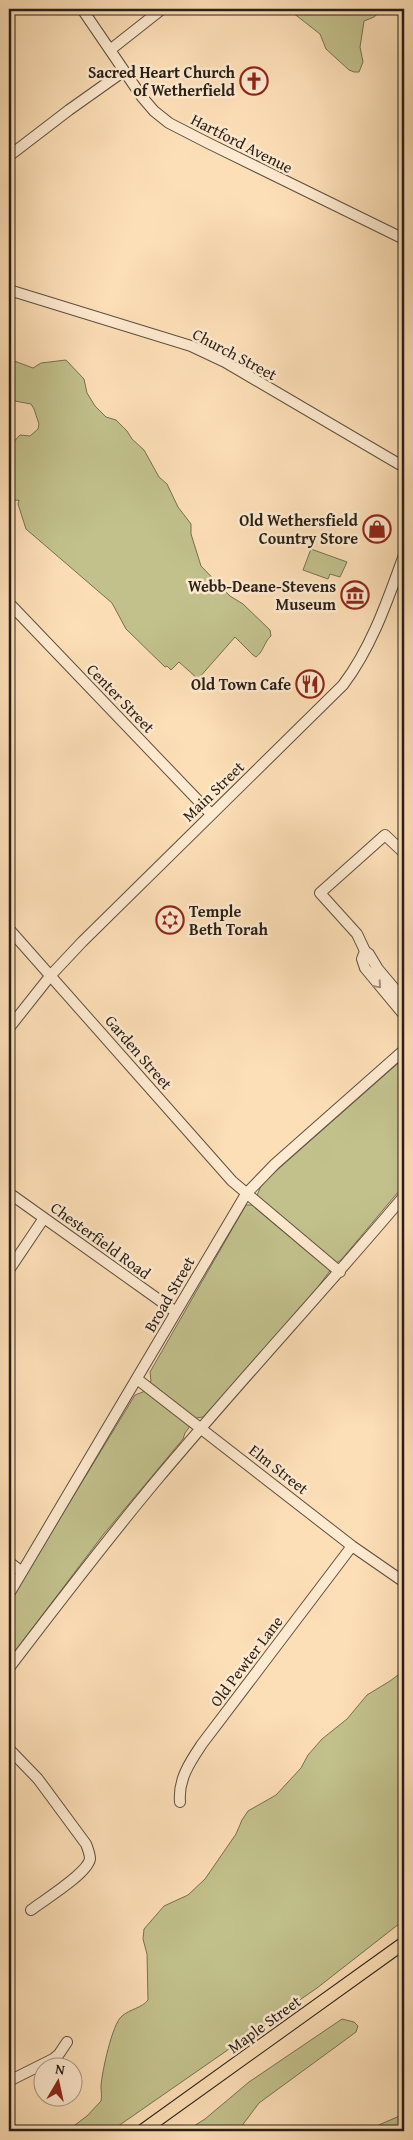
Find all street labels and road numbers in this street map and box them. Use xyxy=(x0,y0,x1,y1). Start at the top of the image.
street label: Hartford Avenue xyxy=(187,107,297,179)
street label: Church Street xyxy=(189,322,282,386)
street label: Center Street xyxy=(81,658,161,739)
street label: Main Street xyxy=(177,755,250,827)
street label: Garden Street xyxy=(100,1009,179,1095)
street label: Chesterfield Road xyxy=(46,1195,156,1285)
street label: Broad Street xyxy=(138,1251,200,1336)
street label: Elm Street xyxy=(244,1438,314,1500)
street label: Old Pewter Lane xyxy=(204,1610,288,1712)
street label: Maple Street xyxy=(222,1989,306,2059)

